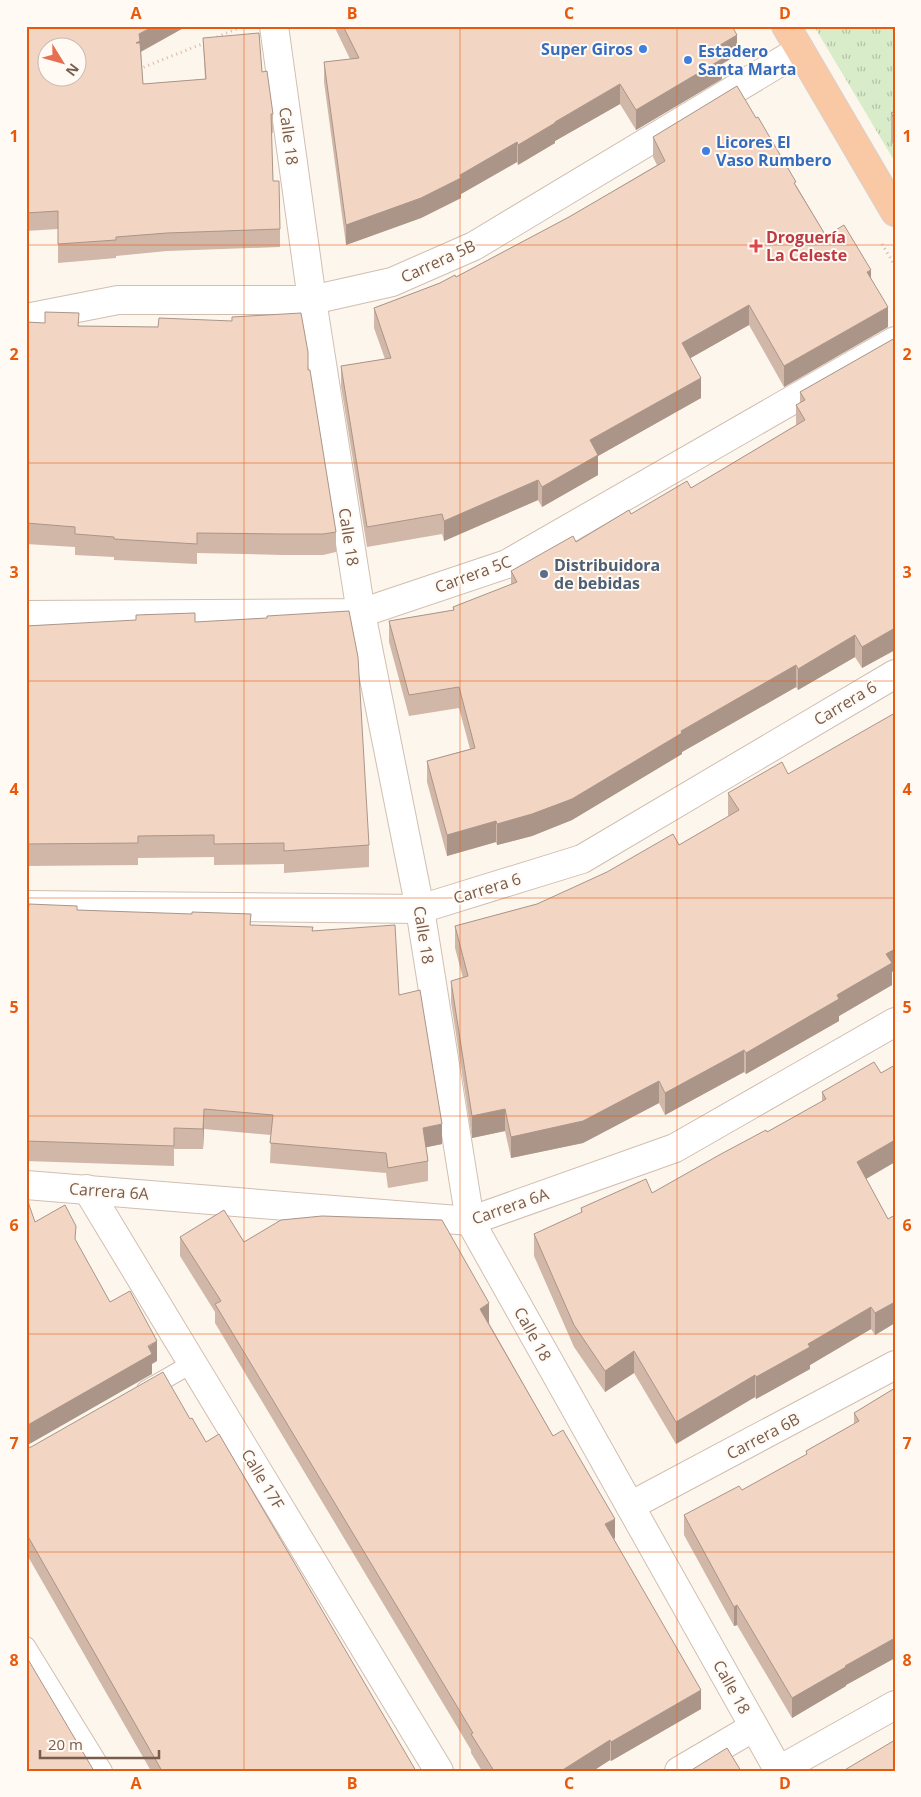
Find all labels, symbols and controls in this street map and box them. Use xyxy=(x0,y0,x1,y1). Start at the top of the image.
text: A xyxy=(130,2,142,24)
text: B xyxy=(347,2,357,24)
text: C xyxy=(564,2,574,24)
text: D xyxy=(779,2,791,24)
north arrow xyxy=(38,38,88,88)
place label: Super Giros xyxy=(541,38,633,60)
place label: Estadero Santa Marta xyxy=(698,40,796,80)
marker: Super Giros xyxy=(637,43,649,55)
marker: Estadero Santa Marta xyxy=(682,54,694,66)
text: N xyxy=(62,60,84,80)
street label: Calle 18 xyxy=(274,106,304,166)
text: 1 xyxy=(9,125,19,147)
text: 1 xyxy=(902,125,912,147)
place label: Licores El Vaso Rumbero xyxy=(716,131,832,171)
marker: Licores El Vaso Rumbero xyxy=(700,145,712,157)
place label: Droguería La Celeste xyxy=(766,226,847,266)
street label: Carrera 5B xyxy=(397,234,479,288)
marker: Droguería La Celeste xyxy=(750,240,762,252)
text: 2 xyxy=(9,343,19,365)
text: 2 xyxy=(902,343,912,365)
street label: Calle 18 xyxy=(334,506,364,568)
street label: Carrera 5C xyxy=(432,550,514,598)
place label: Distribuidora de bebidas xyxy=(554,554,660,594)
text: 3 xyxy=(9,561,19,583)
text: 3 xyxy=(902,561,912,583)
marker: Distribuidora de bebidas xyxy=(538,568,550,580)
street label: Carrera 6 xyxy=(809,676,881,730)
text: 4 xyxy=(9,778,19,800)
text: 4 xyxy=(902,778,912,800)
street label: Carrera 6 xyxy=(450,867,524,909)
street label: Calle 18 xyxy=(409,904,439,966)
text: 5 xyxy=(9,996,19,1018)
text: 5 xyxy=(902,996,912,1018)
street label: Carrera 6A xyxy=(68,1177,150,1205)
street label: Carrera 6A xyxy=(469,1182,552,1229)
text: 6 xyxy=(9,1214,19,1236)
text: 6 xyxy=(902,1214,912,1236)
street label: Calle 18 xyxy=(509,1303,557,1365)
street label: Carrera 6B xyxy=(722,1407,804,1465)
text: 7 xyxy=(9,1432,19,1454)
text: 7 xyxy=(902,1432,912,1454)
street label: Calle 17F xyxy=(236,1445,290,1513)
text: 8 xyxy=(9,1649,19,1671)
text: 8 xyxy=(902,1649,912,1671)
street label: Calle 18 xyxy=(708,1656,756,1718)
scale bar xyxy=(40,1727,159,1759)
text: 20 m xyxy=(48,1734,83,1754)
text: A xyxy=(130,1772,142,1794)
text: B xyxy=(347,1772,357,1794)
text: C xyxy=(564,1772,574,1794)
text: D xyxy=(779,1772,791,1794)

